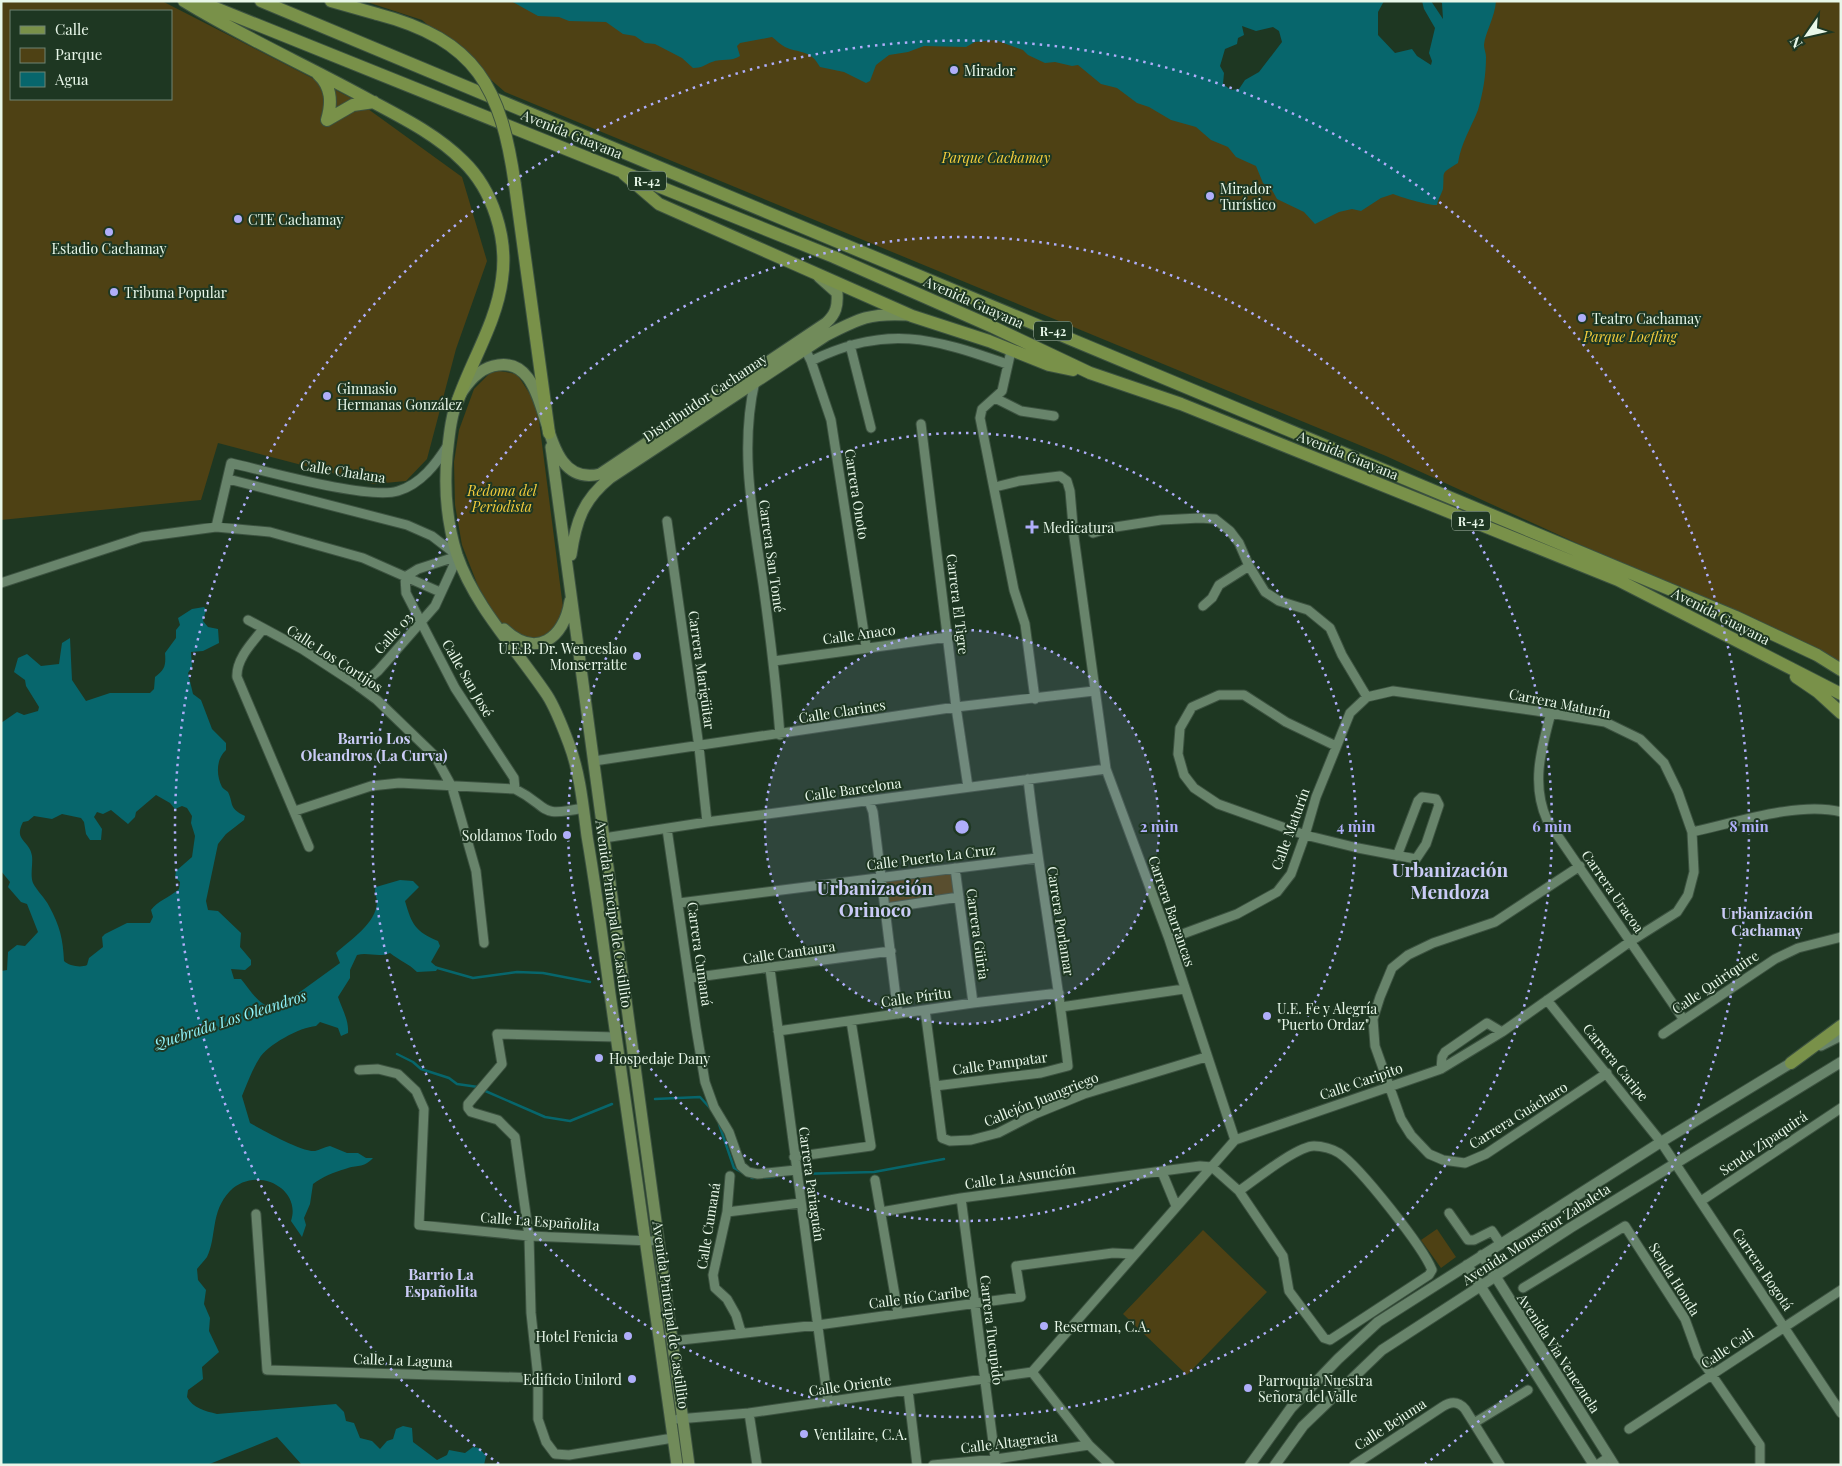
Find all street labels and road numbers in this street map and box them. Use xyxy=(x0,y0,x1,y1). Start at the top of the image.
street label: Avenida Guayana xyxy=(518,105,625,163)
road number: R-42 xyxy=(628,172,666,190)
street label: Avenida Guayana xyxy=(920,271,1027,333)
road number: R-42 xyxy=(1034,322,1072,341)
street label: Distribuidor Cachamay xyxy=(639,348,771,446)
street label: Avenida Guayana xyxy=(1294,426,1401,484)
street label: Carrera Onoto xyxy=(840,447,874,541)
street label: Calle Chalana xyxy=(299,455,387,487)
street label: Carrera San Tomé xyxy=(755,498,789,614)
road number: R-42 xyxy=(1452,512,1490,530)
street label: Carrera El Tigre xyxy=(942,553,974,655)
street label: Avenida Guayana xyxy=(1668,583,1773,649)
street label: Calle 03 xyxy=(369,608,417,658)
street label: Carrera Marigüitar xyxy=(684,609,720,731)
street label: Calle Anaco xyxy=(821,619,897,649)
street label: Calle Los Cortijos xyxy=(283,620,387,696)
street label: Calle San José xyxy=(438,636,498,720)
street label: Carrera Maturín xyxy=(1508,684,1613,722)
street label: Calle Clarines xyxy=(797,695,887,727)
street label: Calle Barcelona xyxy=(803,773,903,805)
street label: Calle Maturín xyxy=(1266,785,1314,873)
street label: Avenida Principal de Castillito xyxy=(591,818,637,1009)
street label: Calle Puerto La Cruz xyxy=(865,840,997,874)
street label: Carrera Uracoa xyxy=(1578,846,1648,936)
street label: Carrera Barrancas xyxy=(1144,853,1200,969)
street label: Carrera Porlamar xyxy=(1043,865,1079,978)
street label: Carrera Güiria xyxy=(962,887,994,981)
street label: Carrera Cumaná xyxy=(683,901,717,1007)
street label: Calle Cantaura xyxy=(741,936,837,968)
street label: Calle Quiriquire xyxy=(1668,946,1762,1018)
street label: Calle Píritu xyxy=(880,983,952,1011)
street label: Carrera Caripe xyxy=(1579,1019,1653,1105)
street label: Calle Pampatar xyxy=(951,1047,1050,1079)
street label: Calle Caripito xyxy=(1317,1058,1405,1104)
street label: Callejón Juangriego xyxy=(981,1067,1102,1131)
street label: Carrera Guácharo xyxy=(1465,1077,1571,1153)
street label: Senda Zipaquirá xyxy=(1715,1107,1811,1179)
street label: Carrera Pariaguán xyxy=(795,1125,830,1243)
street label: Calle La Asunción xyxy=(963,1159,1077,1193)
street label: Avenida Monseñor Zabaleta xyxy=(1457,1179,1614,1290)
street label: Calle Cumaná xyxy=(692,1181,724,1271)
street label: Calle La Españolita xyxy=(480,1207,600,1235)
street label: Avenida Principal de Castillito xyxy=(648,1219,694,1410)
street label: Carrera Bogotá xyxy=(1728,1224,1798,1314)
street label: Senda Honda xyxy=(1645,1239,1705,1319)
street label: Carrera Tucupido xyxy=(976,1274,1008,1387)
street label: Calle Río Caribe xyxy=(868,1281,970,1313)
street label: Avenida Vía Venezuela xyxy=(1513,1289,1605,1416)
street label: Calle Cali xyxy=(1697,1323,1757,1373)
street label: Calle La Laguna xyxy=(353,1349,453,1371)
street label: Calle Oriente xyxy=(807,1370,893,1400)
street label: Calle Bejuma xyxy=(1350,1394,1430,1454)
street label: Calle Altagracia xyxy=(959,1427,1059,1457)

